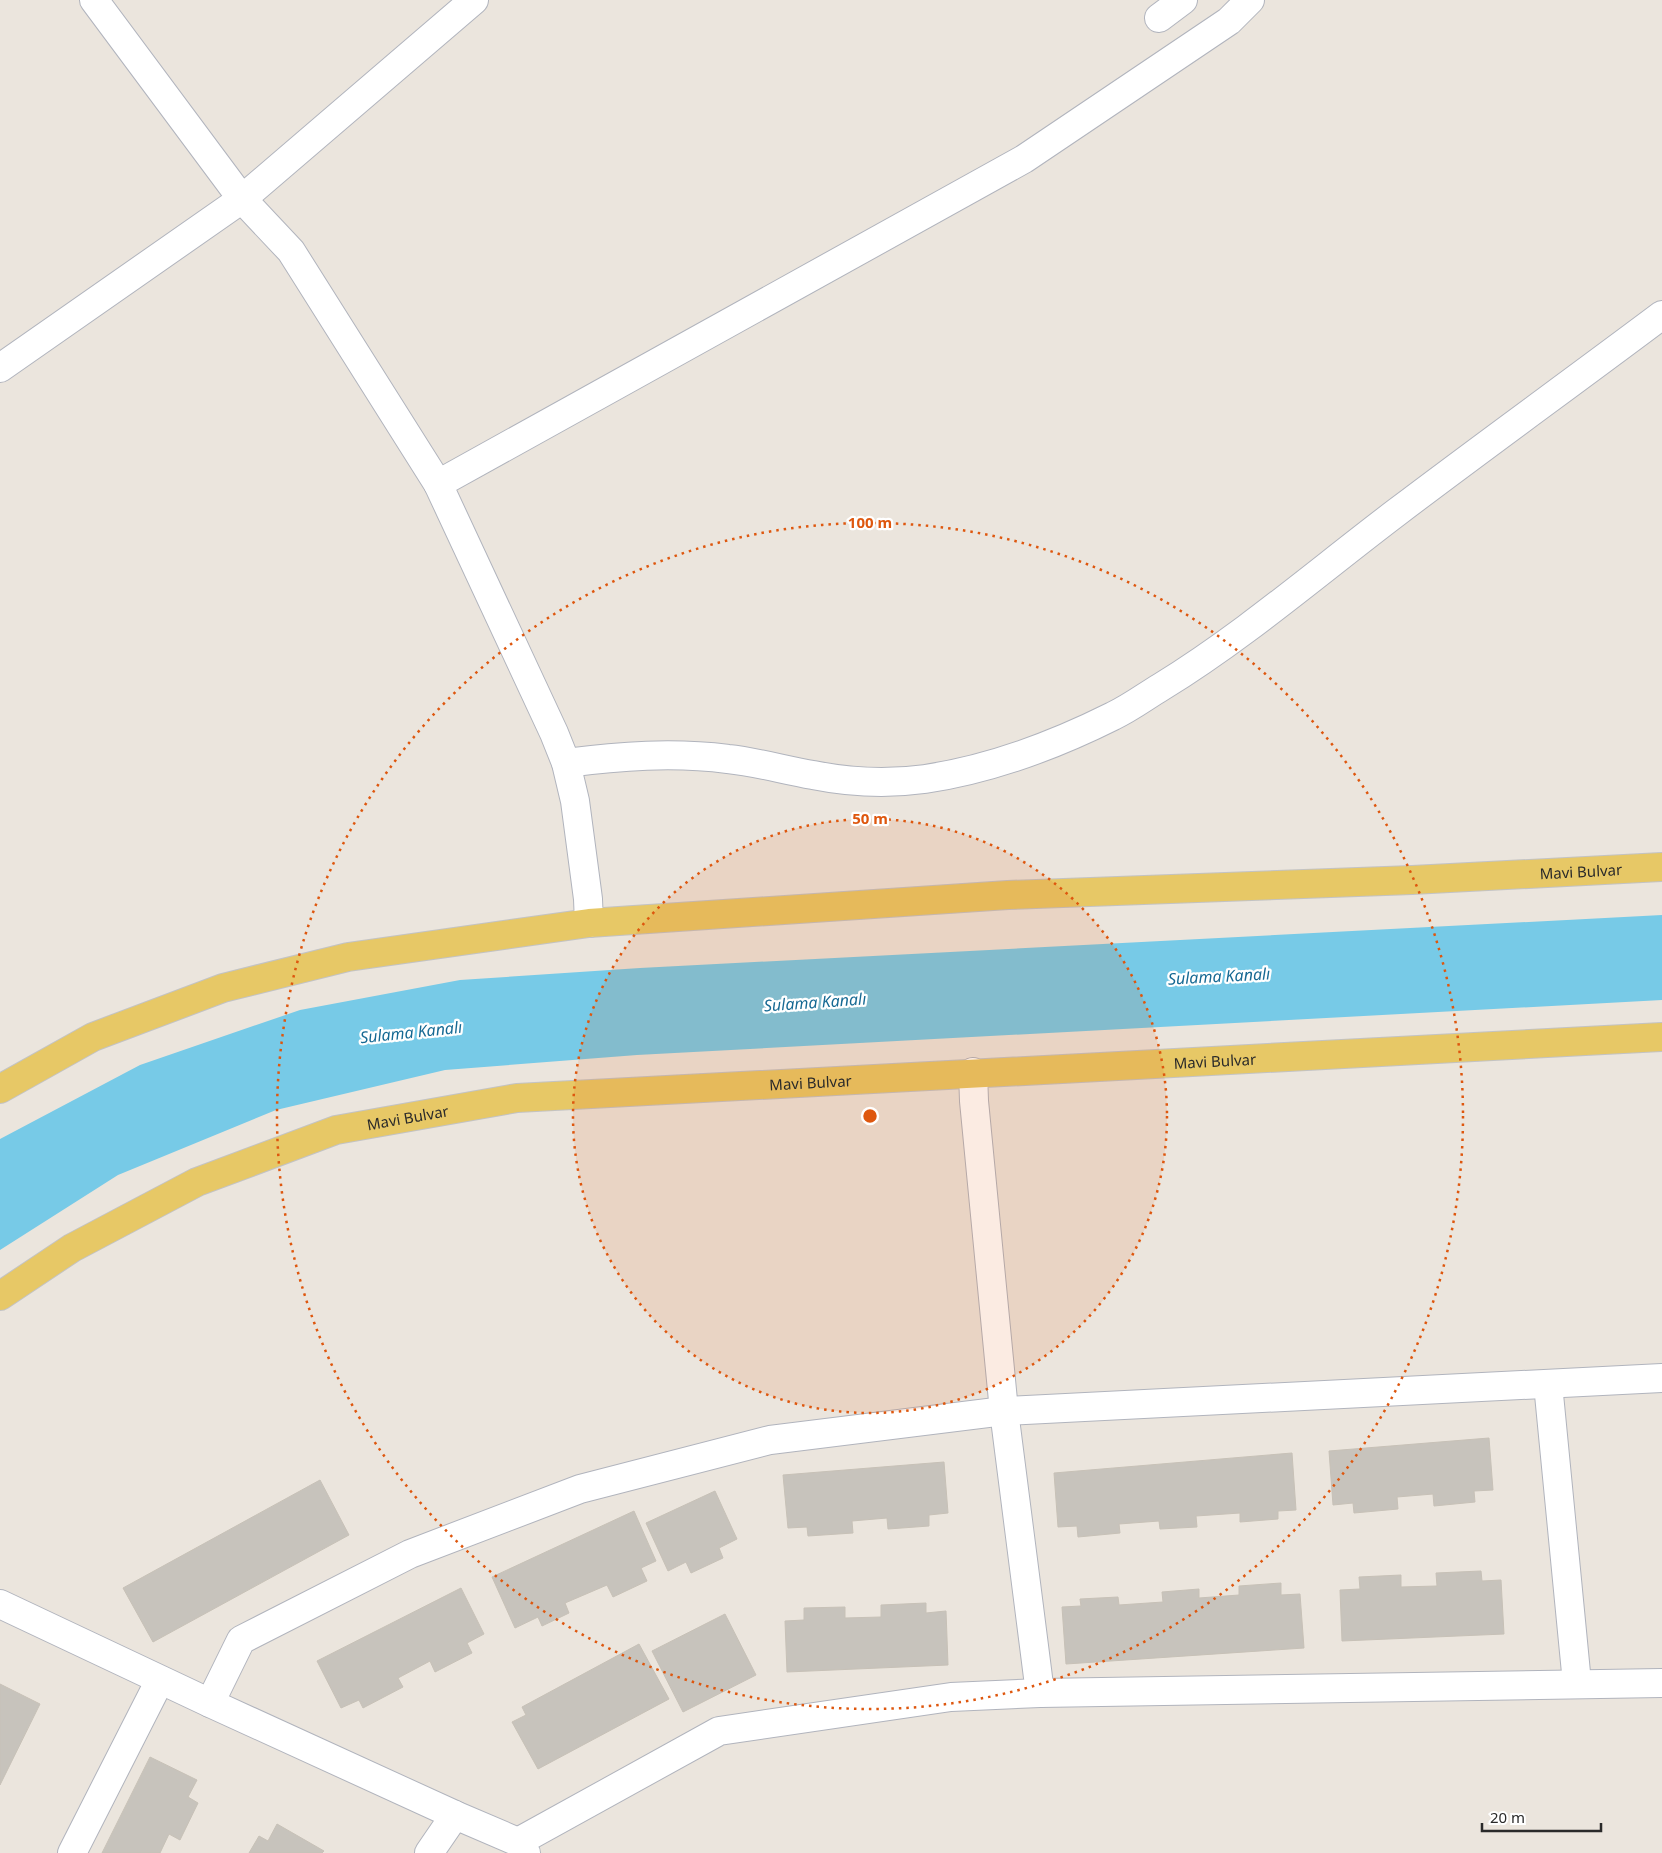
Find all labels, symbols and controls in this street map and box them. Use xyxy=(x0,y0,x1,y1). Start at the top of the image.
text: 100 m xyxy=(848,512,892,532)
text: 50 m xyxy=(852,808,888,828)
street label: Mavi Bulvar xyxy=(1539,859,1623,883)
water label: Sulama Kanalı xyxy=(1167,962,1271,990)
water label: Sulama Kanalı xyxy=(763,987,867,1017)
water label: Sulama Kanalı xyxy=(359,1016,463,1048)
street label: Mavi Bulvar xyxy=(1173,1049,1257,1073)
street label: Mavi Bulvar xyxy=(769,1070,852,1095)
street label: Mavi Bulvar xyxy=(365,1100,450,1134)
centre of rings xyxy=(861,1107,879,1125)
scale bar xyxy=(1482,1800,1601,1832)
text: 20 m xyxy=(1490,1807,1525,1827)

